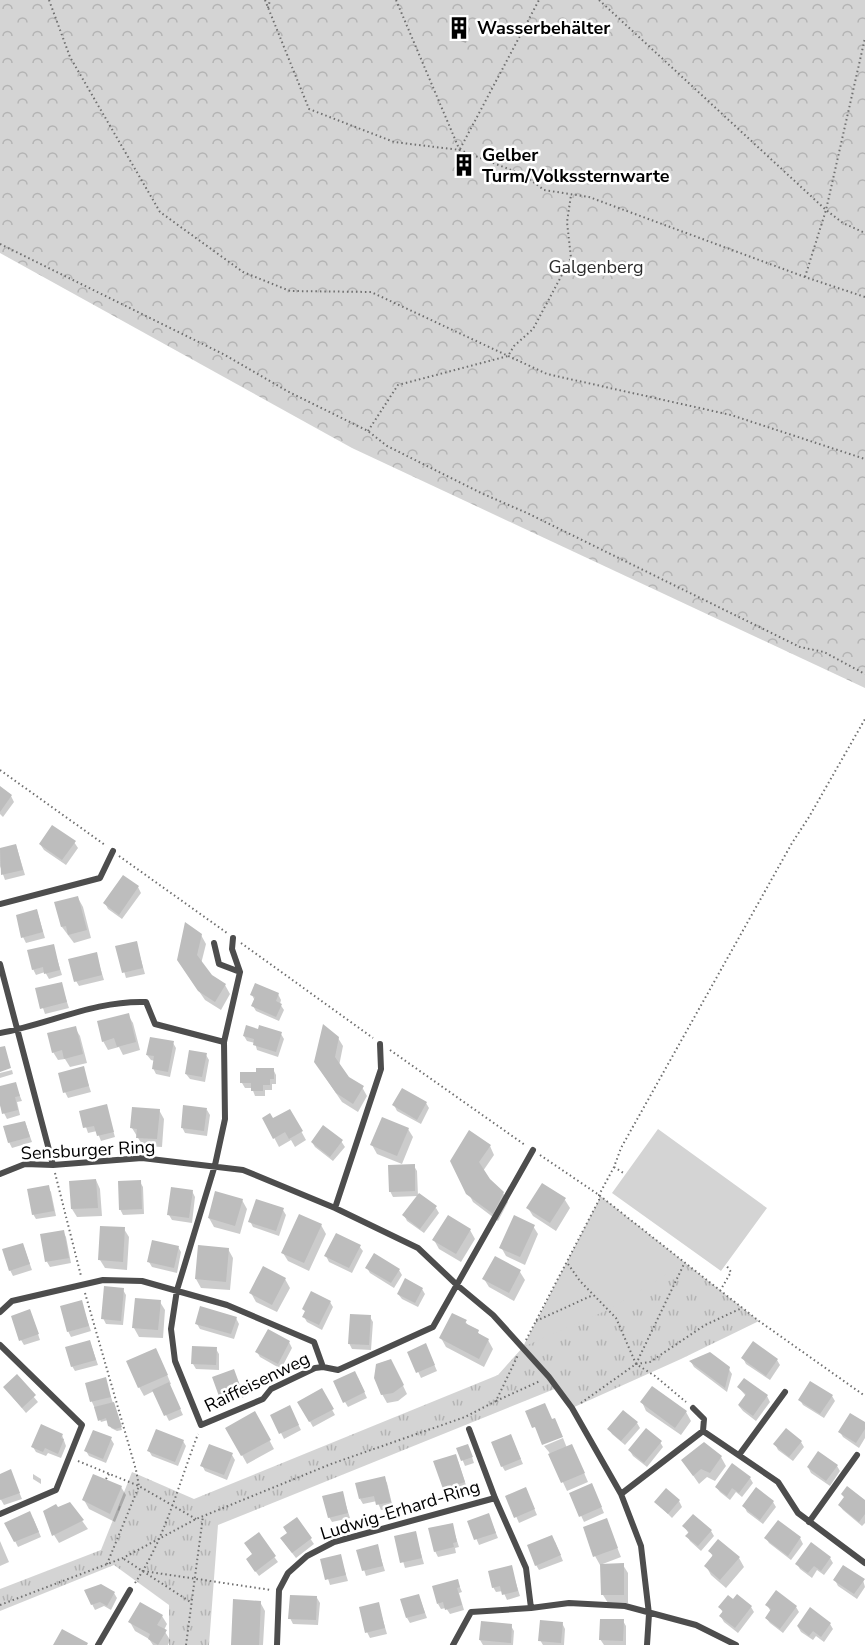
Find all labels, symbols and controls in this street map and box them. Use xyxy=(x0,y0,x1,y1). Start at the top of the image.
building icon: Wasserbehälter xyxy=(446,15,472,41)
place label: Wasserbehälter xyxy=(477,16,610,40)
place label: Gelber Turm/Volkssternwarte xyxy=(482,143,670,188)
building icon: Gelber Turm/Volkssternwarte xyxy=(451,152,477,178)
park label: Galgenberg xyxy=(548,255,644,279)
street label: Sensburger Ring xyxy=(20,1134,156,1166)
street label: Raiffeisenweg xyxy=(200,1346,314,1418)
street label: Ludwig-Erhard-Ring xyxy=(317,1474,483,1546)

